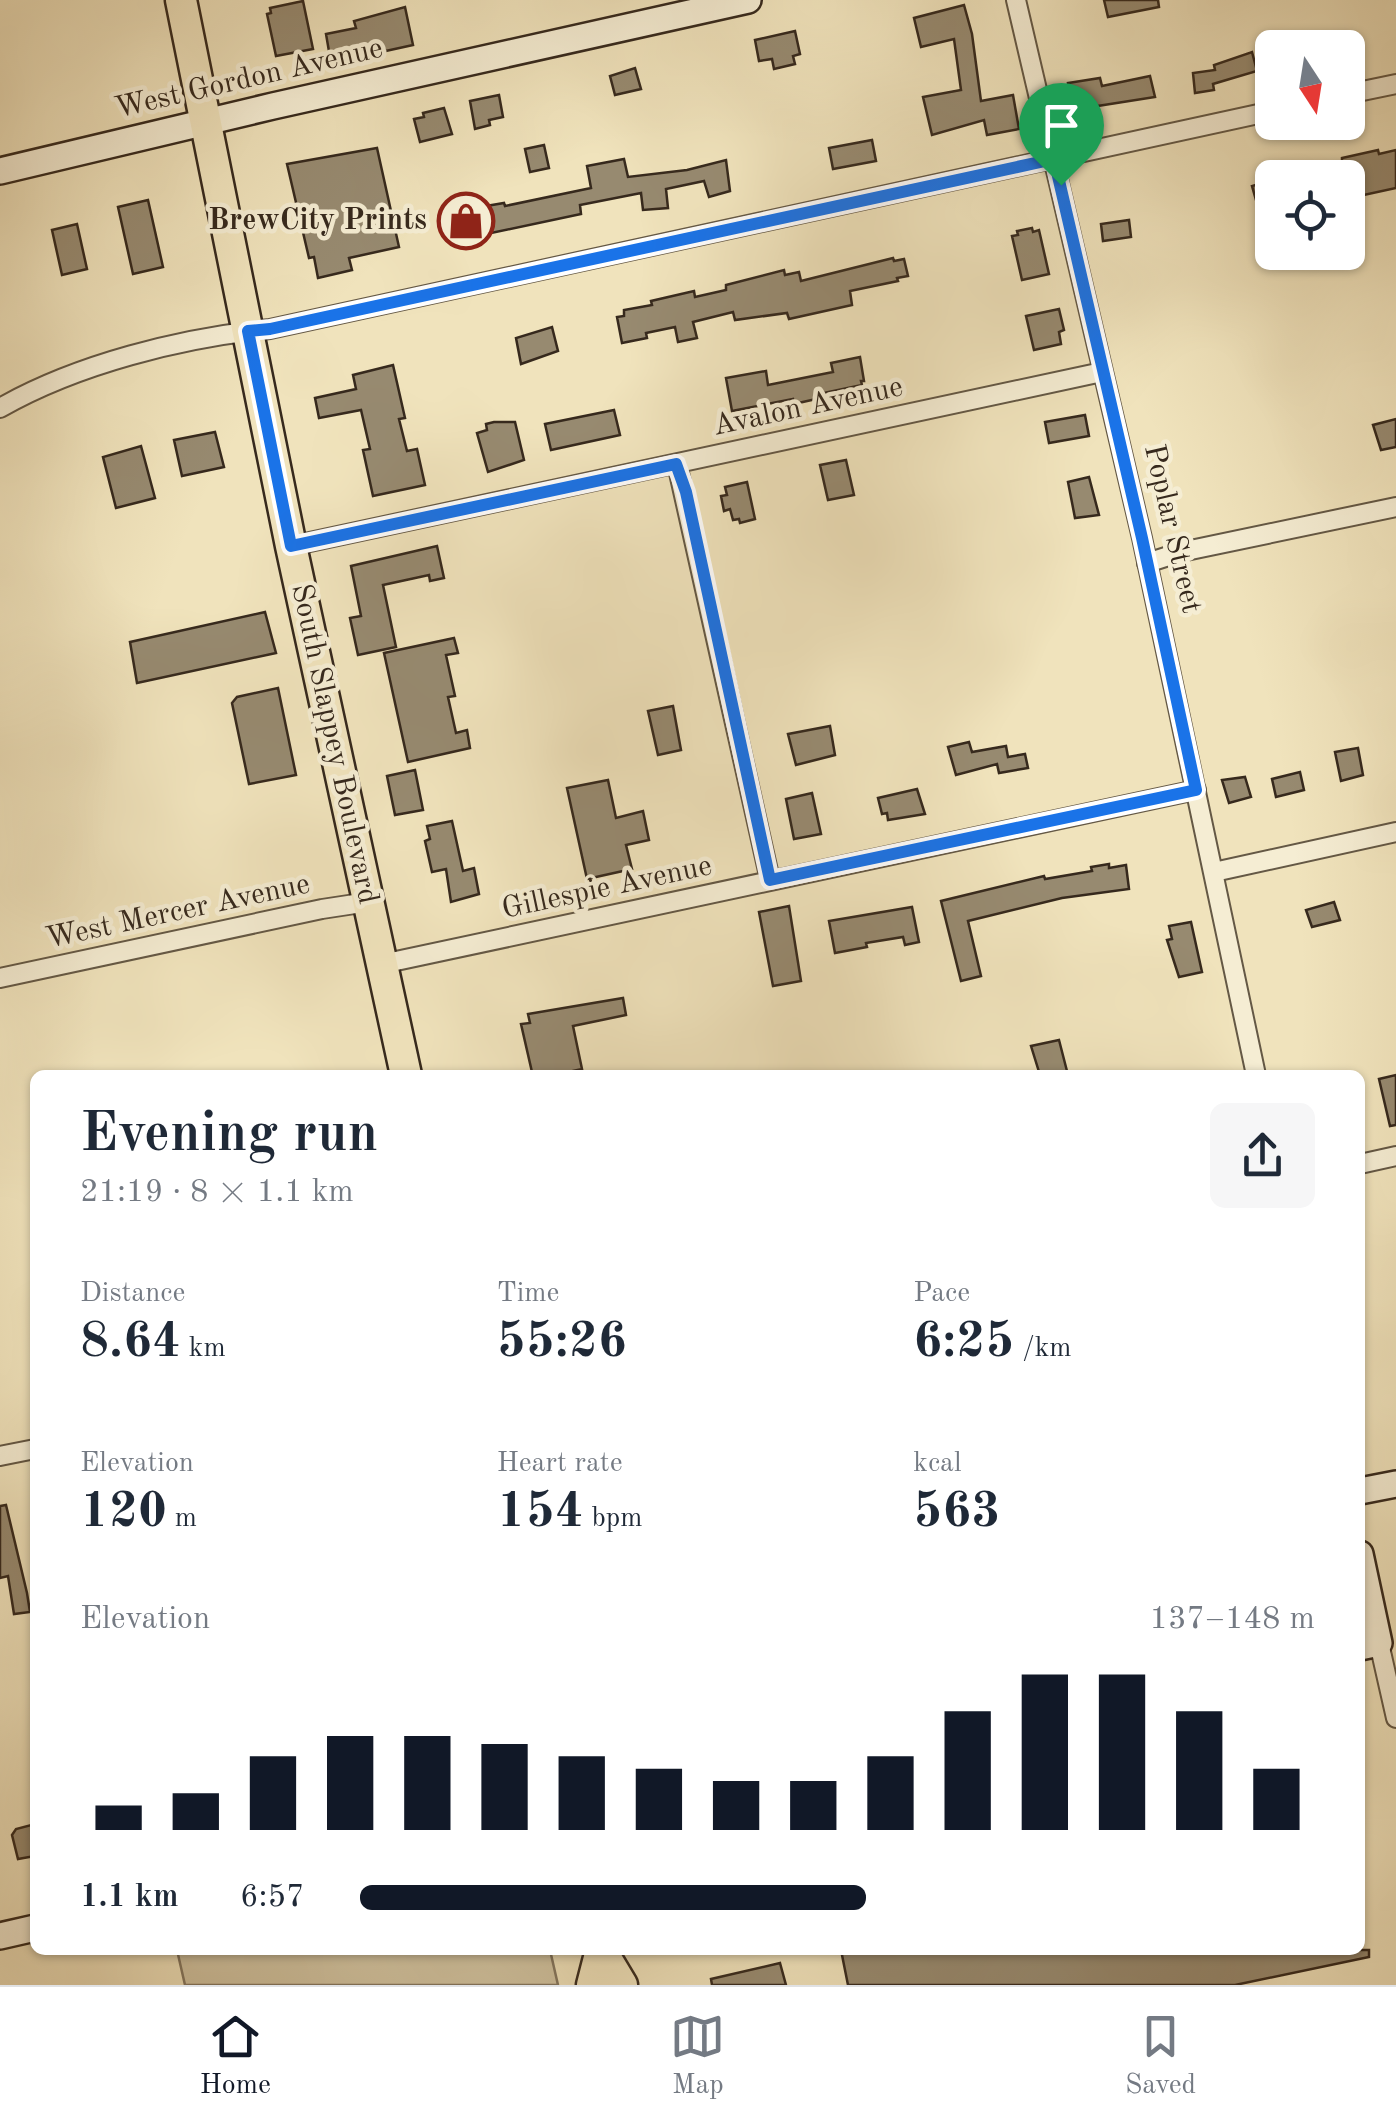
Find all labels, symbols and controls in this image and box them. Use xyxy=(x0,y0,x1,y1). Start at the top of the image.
north arrow xyxy=(1255,30,1365,140)
map controls xyxy=(1255,30,1365,270)
street label: West Gordon Avenue xyxy=(112,34,386,124)
pin xyxy=(1019,83,1104,186)
icon: arrive xyxy=(1034,98,1089,153)
button: locate xyxy=(1255,160,1365,270)
shop icon: BrewCity Prints xyxy=(436,191,496,251)
place label: BrewCity Prints xyxy=(208,206,427,236)
street label: Avalon Avenue xyxy=(710,372,906,442)
street label: Poplar Street xyxy=(1138,442,1206,616)
street label: South Slappey Boulevard xyxy=(285,581,383,907)
street label: Gillespie Avenue xyxy=(499,851,715,925)
street label: West Mercer Avenue xyxy=(43,869,313,955)
button: share xyxy=(1210,1103,1315,1208)
text: Evening run xyxy=(80,1108,378,1163)
text: 21:19 · 8 × 1.1 km xyxy=(80,1177,354,1209)
text: Distance xyxy=(80,1280,185,1308)
text: Time xyxy=(497,1280,559,1308)
text: Pace xyxy=(913,1280,970,1308)
text: 8.64 xyxy=(80,1318,181,1368)
text: 55:26 xyxy=(497,1318,627,1368)
text: 6:25 xyxy=(913,1318,1014,1368)
text: km xyxy=(181,1335,226,1363)
text: /km xyxy=(1014,1335,1072,1363)
text: Elevation xyxy=(80,1450,194,1478)
text: Heart rate xyxy=(497,1450,623,1478)
text: kcal xyxy=(913,1450,962,1478)
text: 120 xyxy=(80,1488,167,1538)
text: 154 xyxy=(497,1488,584,1538)
text: 563 xyxy=(913,1488,1000,1538)
text: m xyxy=(167,1505,197,1533)
text: bpm xyxy=(584,1505,643,1533)
text: Elevation xyxy=(80,1604,210,1636)
text: 137–148 m xyxy=(1149,1604,1315,1636)
text: 1.1 km xyxy=(80,1882,179,1914)
text: 6:57 xyxy=(240,1882,305,1914)
tab: Home xyxy=(200,2009,271,2104)
tab: Map xyxy=(670,2009,725,2104)
tab: Saved xyxy=(1125,2009,1196,2104)

